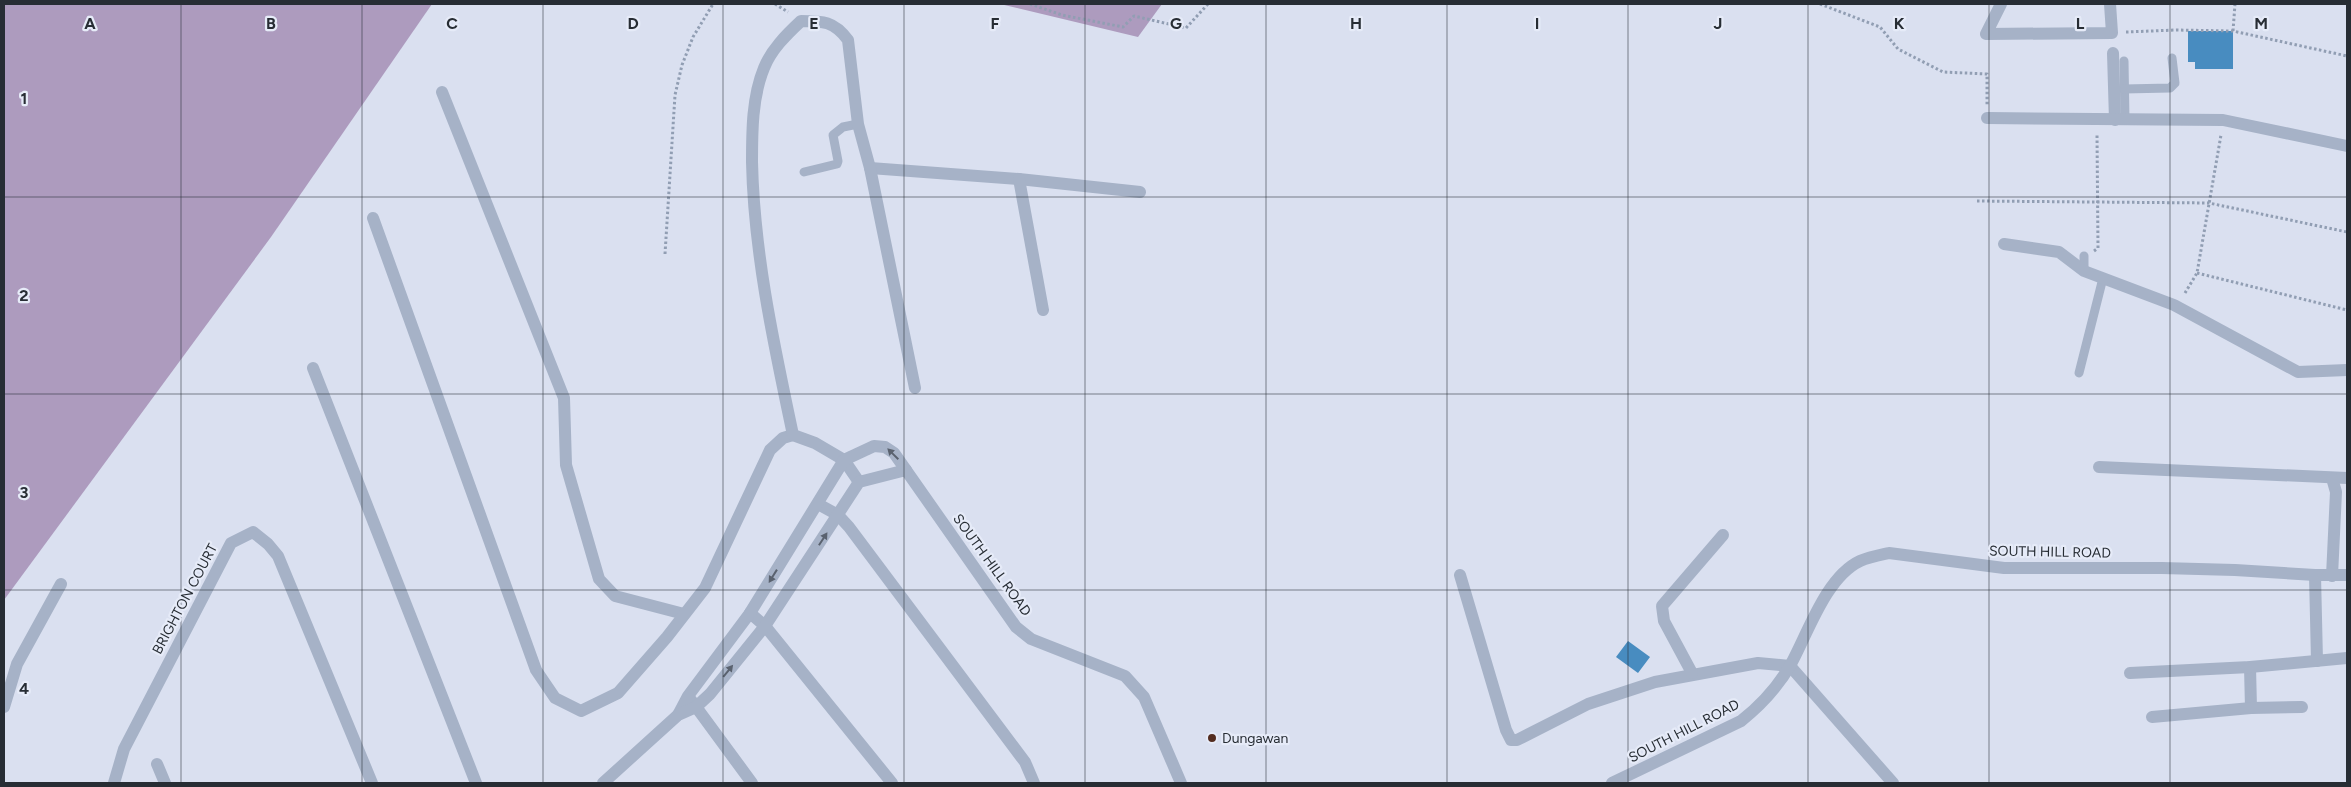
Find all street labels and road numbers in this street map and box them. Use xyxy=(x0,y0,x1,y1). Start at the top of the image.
street label: SOUTH HILL ROAD xyxy=(949,511,1035,619)
street label: BRIGHTON COURT xyxy=(149,541,221,657)
street label: SOUTH HILL ROAD xyxy=(1989,542,2111,562)
street label: SOUTH HILL ROAD xyxy=(1626,696,1742,766)

